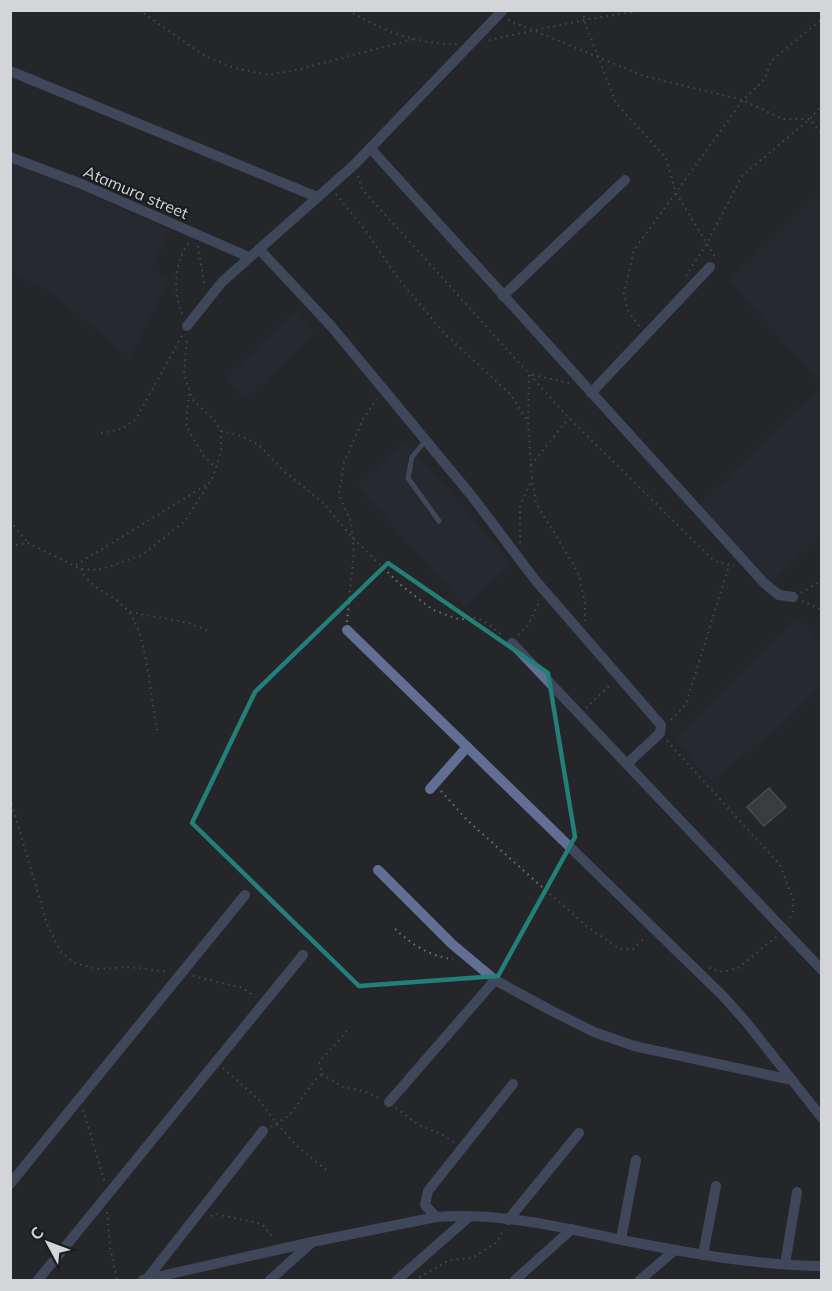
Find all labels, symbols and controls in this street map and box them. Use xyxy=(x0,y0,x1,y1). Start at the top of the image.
street label: Atamura street xyxy=(81,161,192,223)
north arrow xyxy=(18,1213,78,1273)
text: С xyxy=(26,1222,48,1244)

